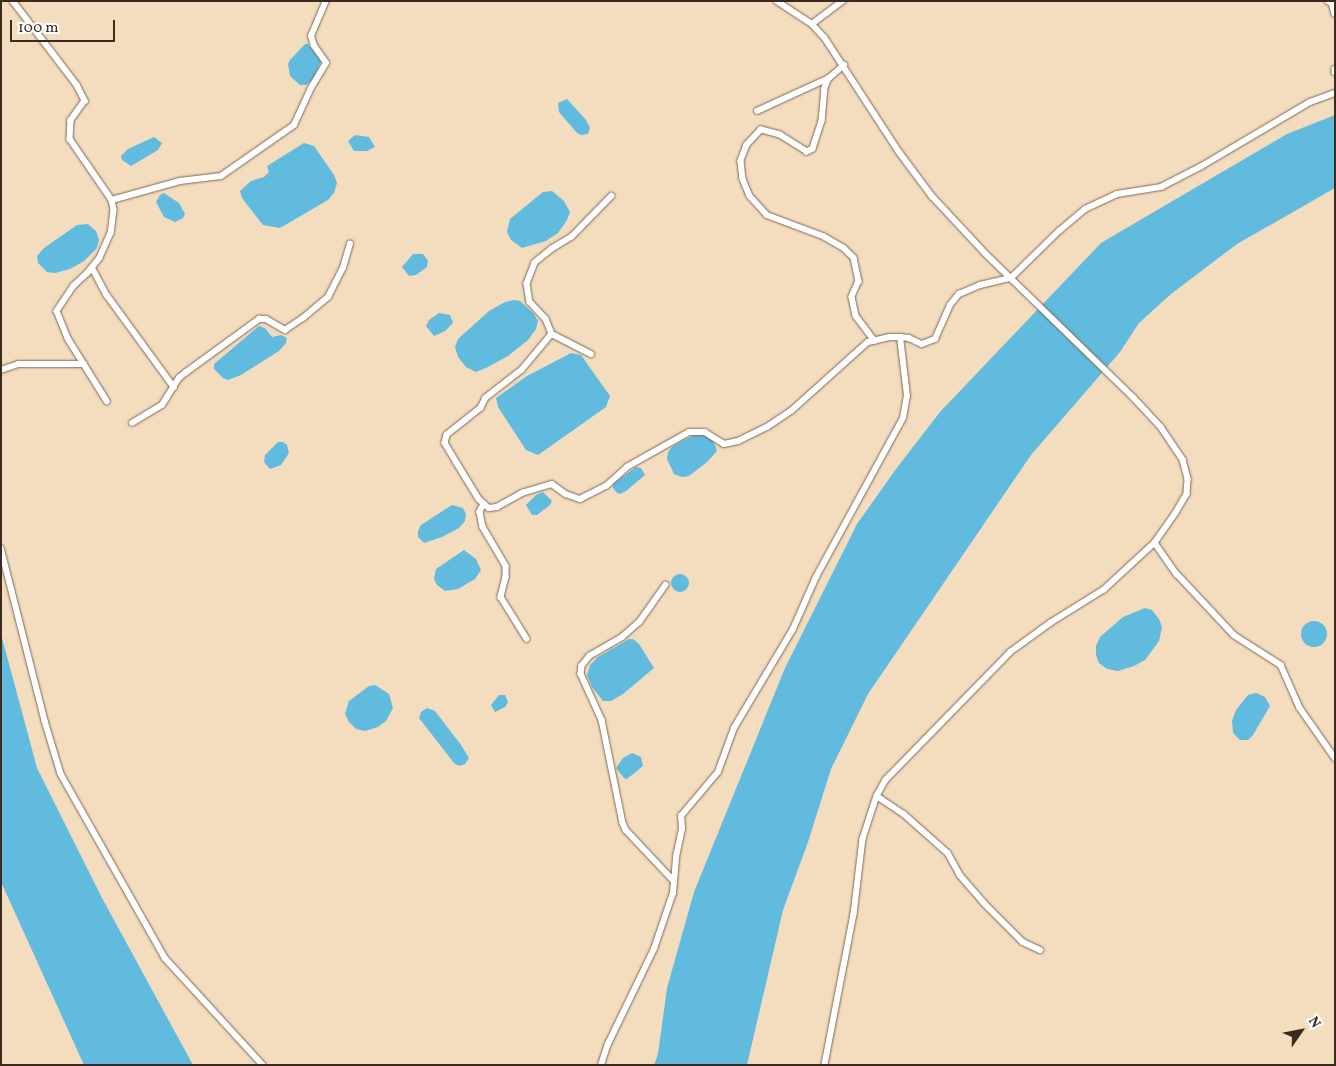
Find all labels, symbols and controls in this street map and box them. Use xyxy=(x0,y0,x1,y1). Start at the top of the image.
scale bar xyxy=(12,10,118,42)
text: 100 m xyxy=(18,18,58,39)
north arrow xyxy=(1276,1006,1326,1056)
text: N xyxy=(1303,1013,1325,1032)

